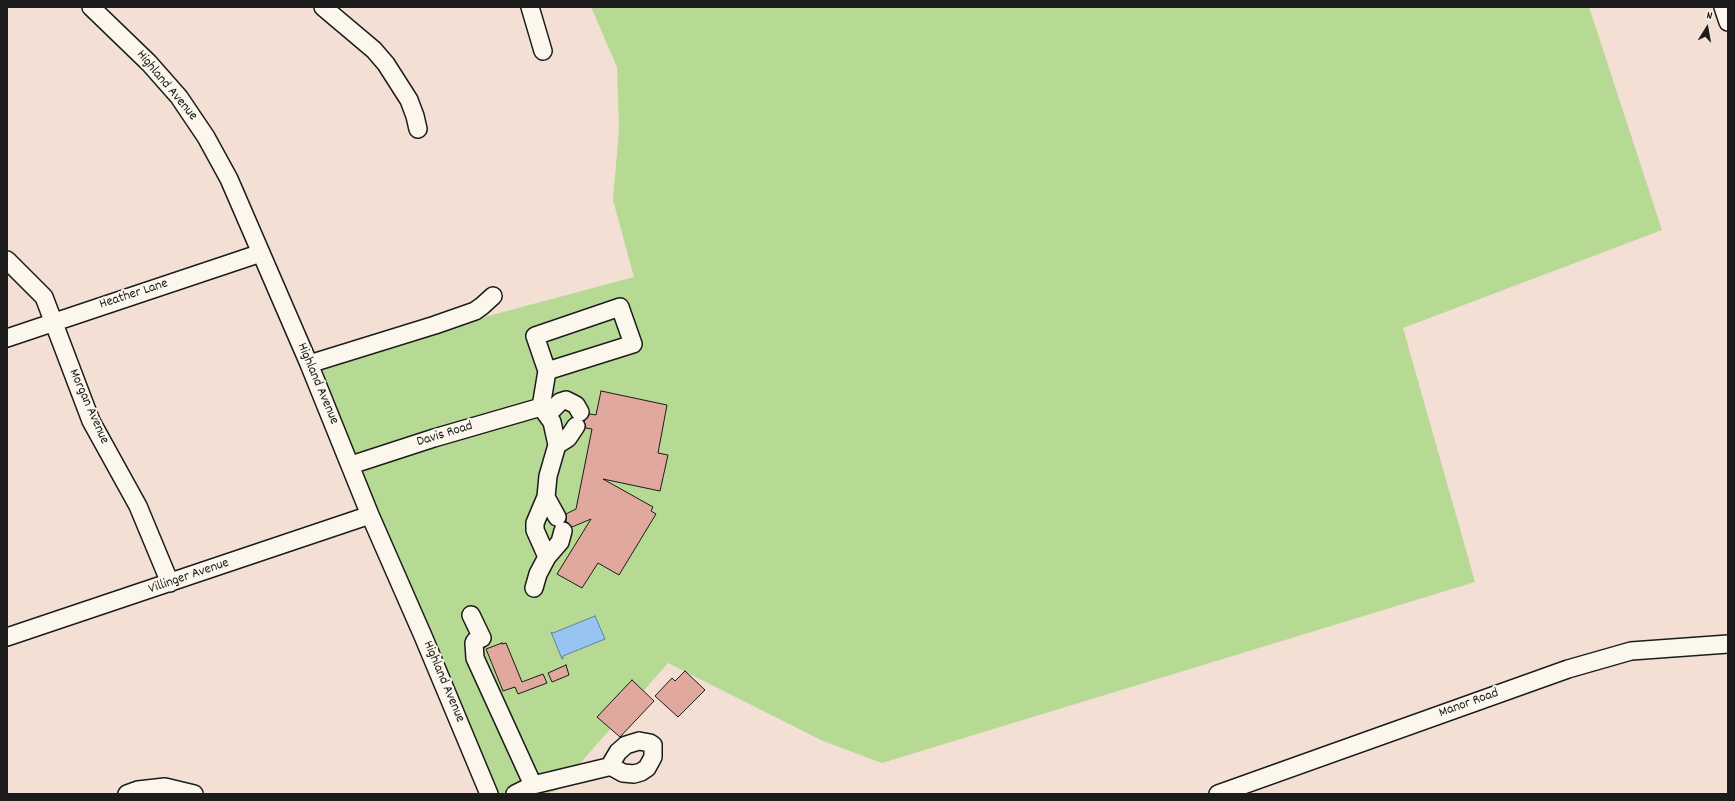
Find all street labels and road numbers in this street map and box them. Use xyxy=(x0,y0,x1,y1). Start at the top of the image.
street label: Highland Avenue xyxy=(132,47,200,125)
street label: Heather Lane xyxy=(98,276,170,314)
street label: Highland Avenue xyxy=(292,341,342,427)
street label: Morgan Avenue xyxy=(64,367,112,447)
street label: Davis Road xyxy=(415,419,475,451)
street label: Villinger Avenue xyxy=(147,555,231,599)
street label: Highland Avenue xyxy=(418,639,468,725)
street label: Manor Road xyxy=(1437,685,1501,723)

